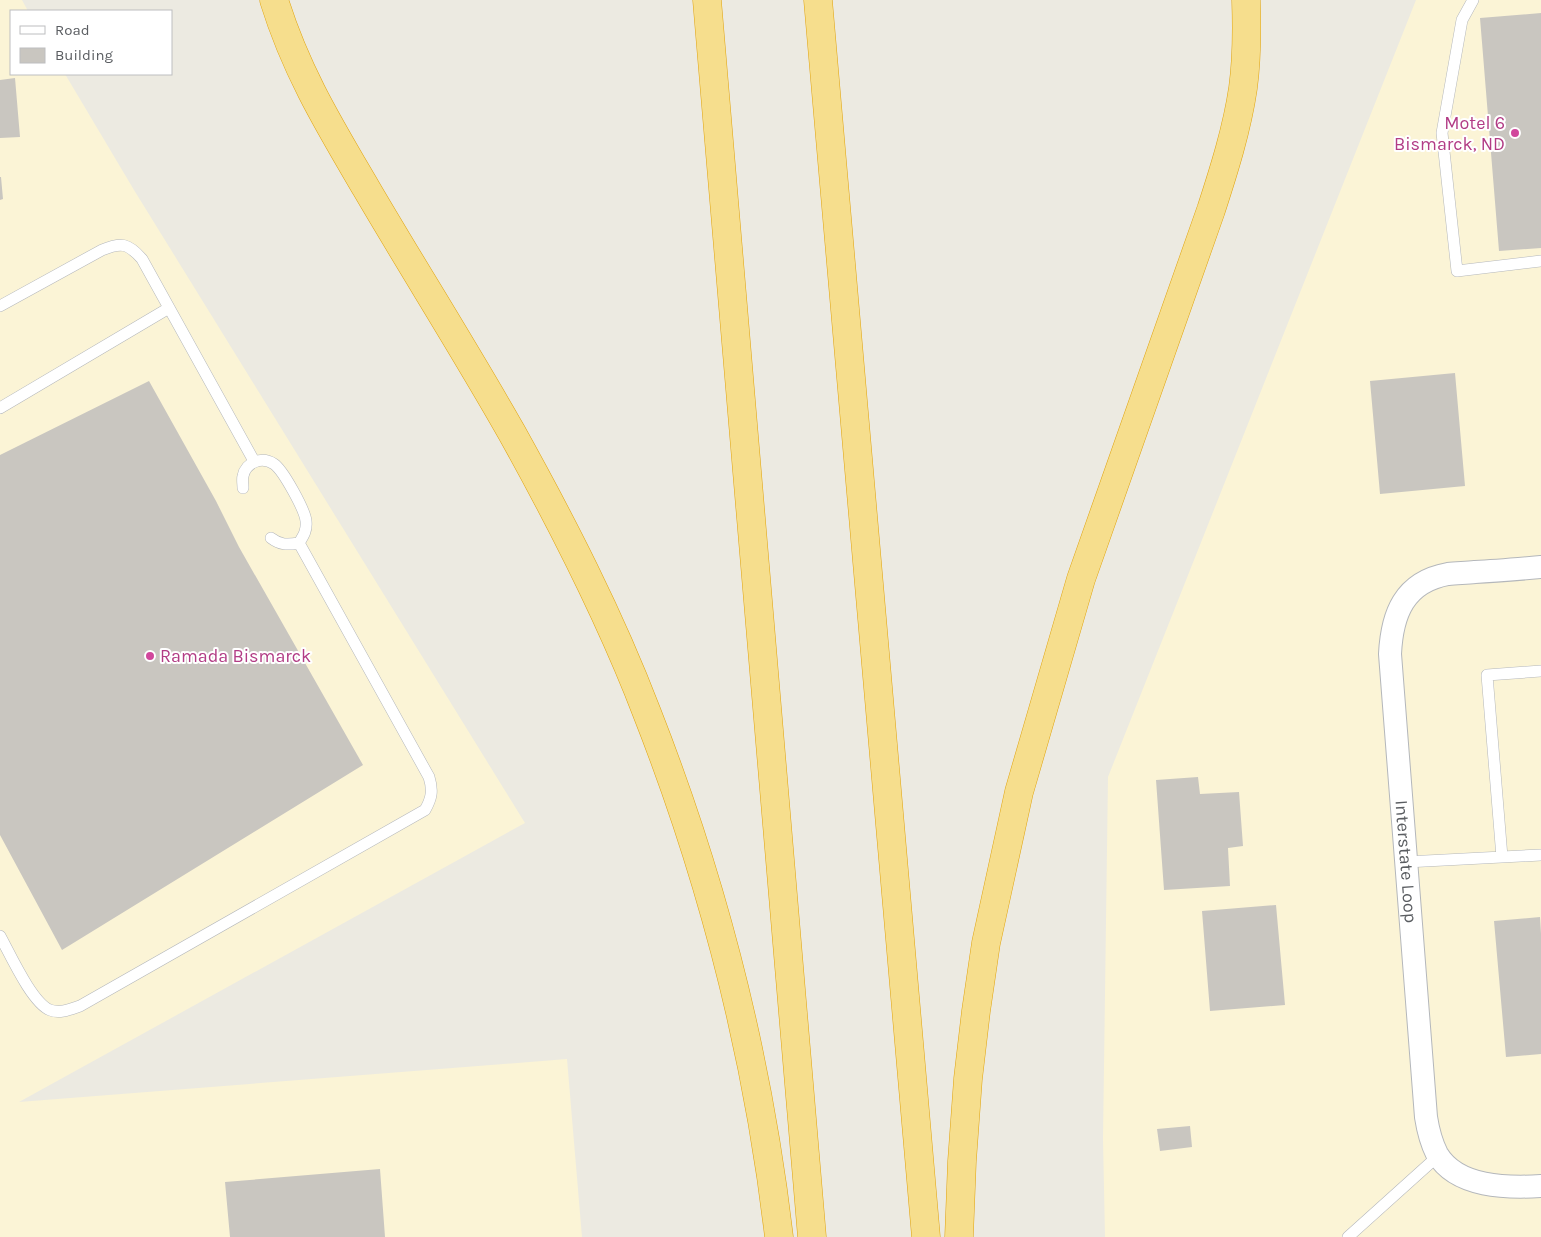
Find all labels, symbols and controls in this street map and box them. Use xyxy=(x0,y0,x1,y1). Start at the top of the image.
legend xyxy=(10,10,172,75)
text: Road xyxy=(55,21,90,39)
text: Building xyxy=(55,46,113,64)
place label: Motel 6 Bismarck, ND xyxy=(1394,112,1505,155)
marker: Motel 6 Bismarck, ND xyxy=(1509,127,1521,139)
place label: Ramada Bismarck xyxy=(160,645,311,667)
marker: Ramada Bismarck xyxy=(144,650,156,662)
street label: Interstate Loop xyxy=(1390,799,1422,924)

